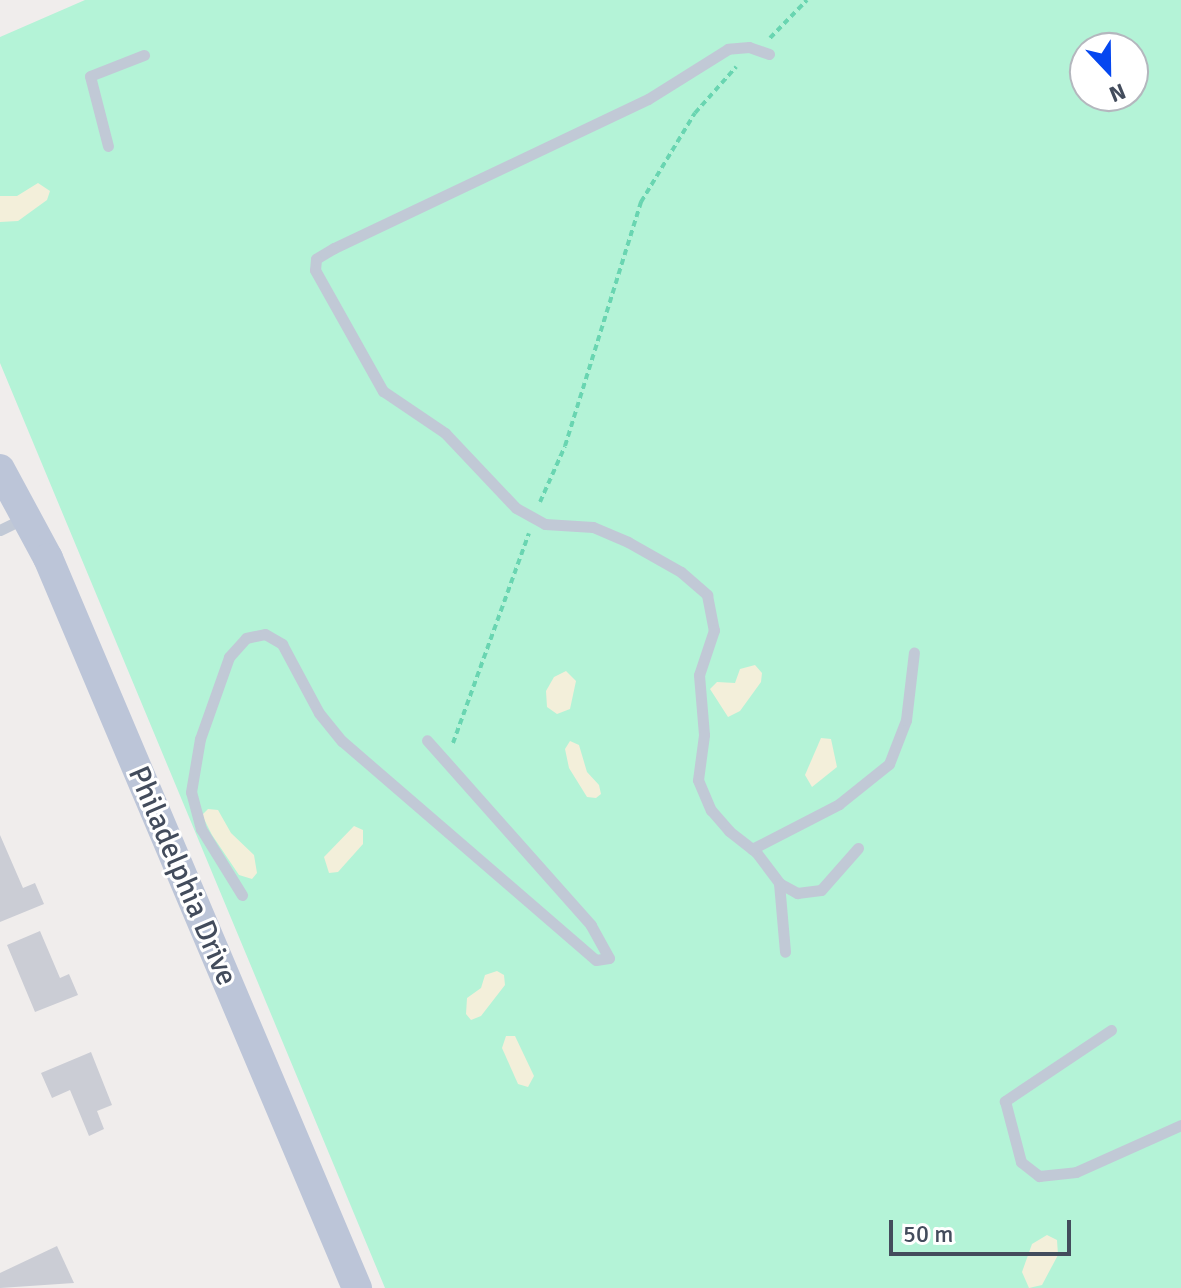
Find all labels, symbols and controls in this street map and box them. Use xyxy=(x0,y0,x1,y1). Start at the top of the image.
north arrow xyxy=(1069,32,1149,112)
text: N xyxy=(1105,77,1130,108)
street label: Philadelphia Drive xyxy=(120,761,244,991)
scale bar xyxy=(893,1204,1075,1254)
text: 50 m xyxy=(903,1219,953,1249)

